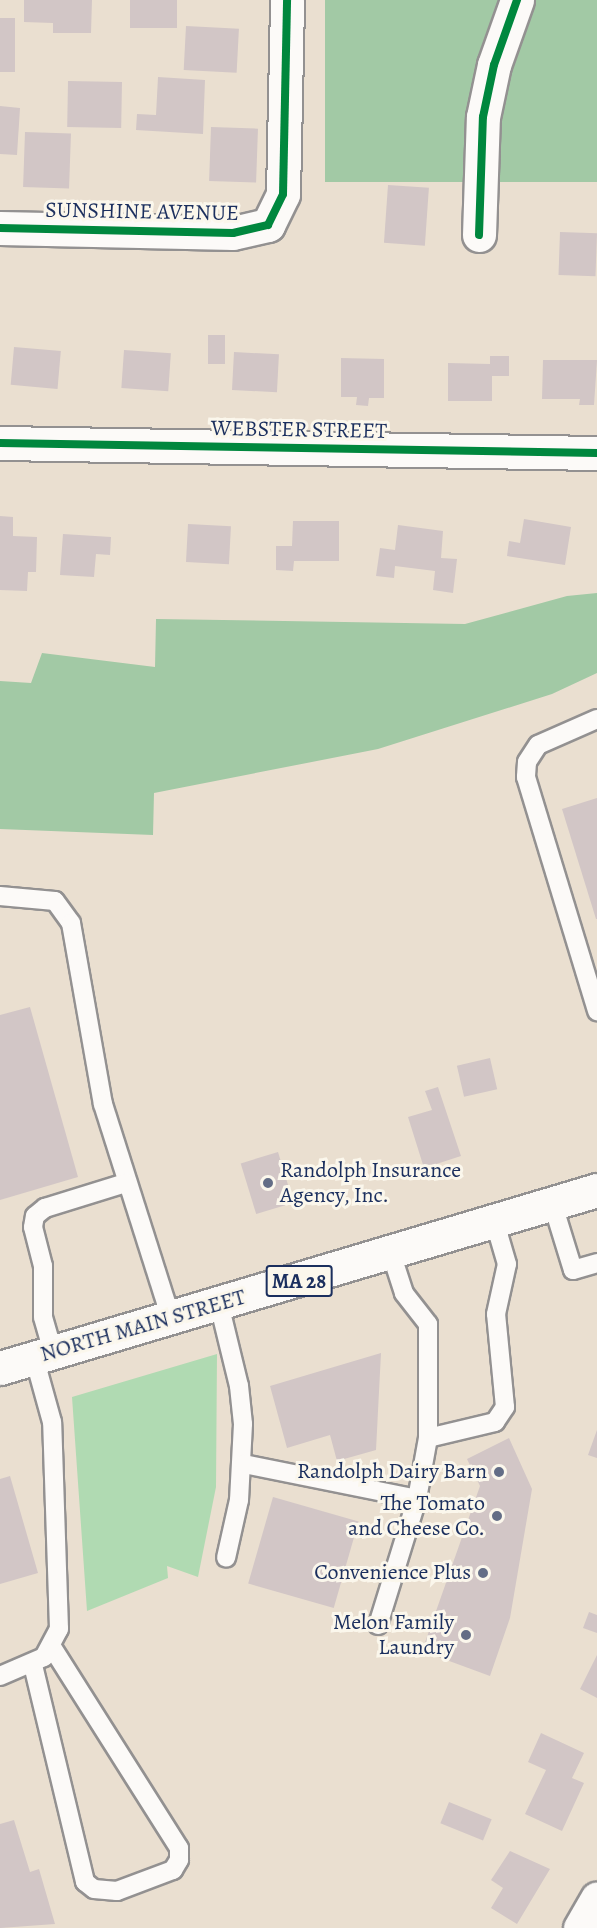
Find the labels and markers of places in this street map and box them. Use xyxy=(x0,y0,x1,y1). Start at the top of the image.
place label: Randolph Insurance Agency, Inc. xyxy=(280,1157,461,1208)
marker: Randolph Insurance Agency, Inc. xyxy=(261,1176,275,1190)
place label: Randolph Dairy Barn xyxy=(297,1459,487,1485)
marker: Randolph Dairy Barn xyxy=(492,1465,506,1479)
place label: The Tomato and Cheese Co. xyxy=(348,1490,485,1542)
marker: The Tomato and Cheese Co. xyxy=(490,1509,504,1523)
place label: Convenience Plus xyxy=(314,1560,471,1586)
marker: Convenience Plus xyxy=(476,1566,490,1580)
place label: Melon Family Laundry xyxy=(333,1609,454,1660)
marker: Melon Family Laundry xyxy=(459,1628,473,1642)

